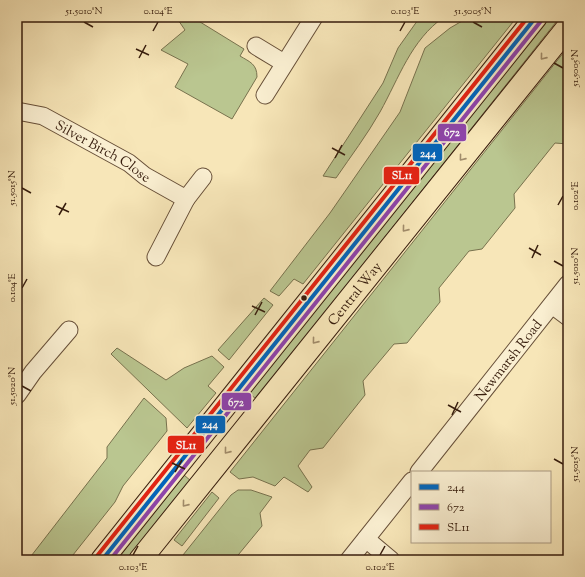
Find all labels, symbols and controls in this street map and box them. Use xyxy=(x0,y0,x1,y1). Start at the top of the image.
text: 51.5010°N xyxy=(65,4,102,19)
text: 0.104°E xyxy=(143,4,173,19)
text: 0.103°E xyxy=(391,4,419,19)
text: 51.5005°N xyxy=(453,4,492,19)
text: 51.5005°N xyxy=(568,49,583,88)
one-way arrow xyxy=(541,52,548,59)
street label: Silver Birch Close xyxy=(51,116,153,189)
line badge: 672 xyxy=(437,123,467,142)
text: 672 xyxy=(444,125,461,141)
line badge: 244 xyxy=(412,143,443,162)
text: 244 xyxy=(420,146,437,162)
one-way arrow xyxy=(459,153,466,161)
line badge: SL11 xyxy=(383,166,420,185)
text: SL11 xyxy=(392,168,413,184)
text: 51.5015°N xyxy=(5,170,20,207)
text: 0.102°E xyxy=(568,181,583,211)
one-way arrow xyxy=(403,224,410,231)
text: 51.5010°N xyxy=(568,248,583,285)
street label: Central Way xyxy=(324,258,388,331)
text: 0.104°E xyxy=(5,273,20,303)
unlabelled marker xyxy=(299,293,309,303)
street label: Newmarsh Road xyxy=(471,316,548,406)
one-way arrow xyxy=(313,337,320,344)
text: 51.5020°N xyxy=(5,367,20,406)
line badge: 672 xyxy=(221,392,252,411)
text: 672 xyxy=(228,395,245,411)
line badge: 244 xyxy=(195,415,226,434)
text: 244 xyxy=(202,417,219,433)
line badge: SL11 xyxy=(167,435,205,454)
text: SL11 xyxy=(176,438,197,454)
text: 51.5015°N xyxy=(568,446,583,483)
one-way arrow xyxy=(225,447,232,454)
legend xyxy=(411,471,551,543)
text: 244 xyxy=(447,479,465,497)
one-way arrow xyxy=(182,499,189,506)
text: 672 xyxy=(447,499,465,517)
text: SL11 xyxy=(447,519,470,537)
text: 0.103°E xyxy=(119,560,147,575)
text: 0.102°E xyxy=(365,560,395,575)

